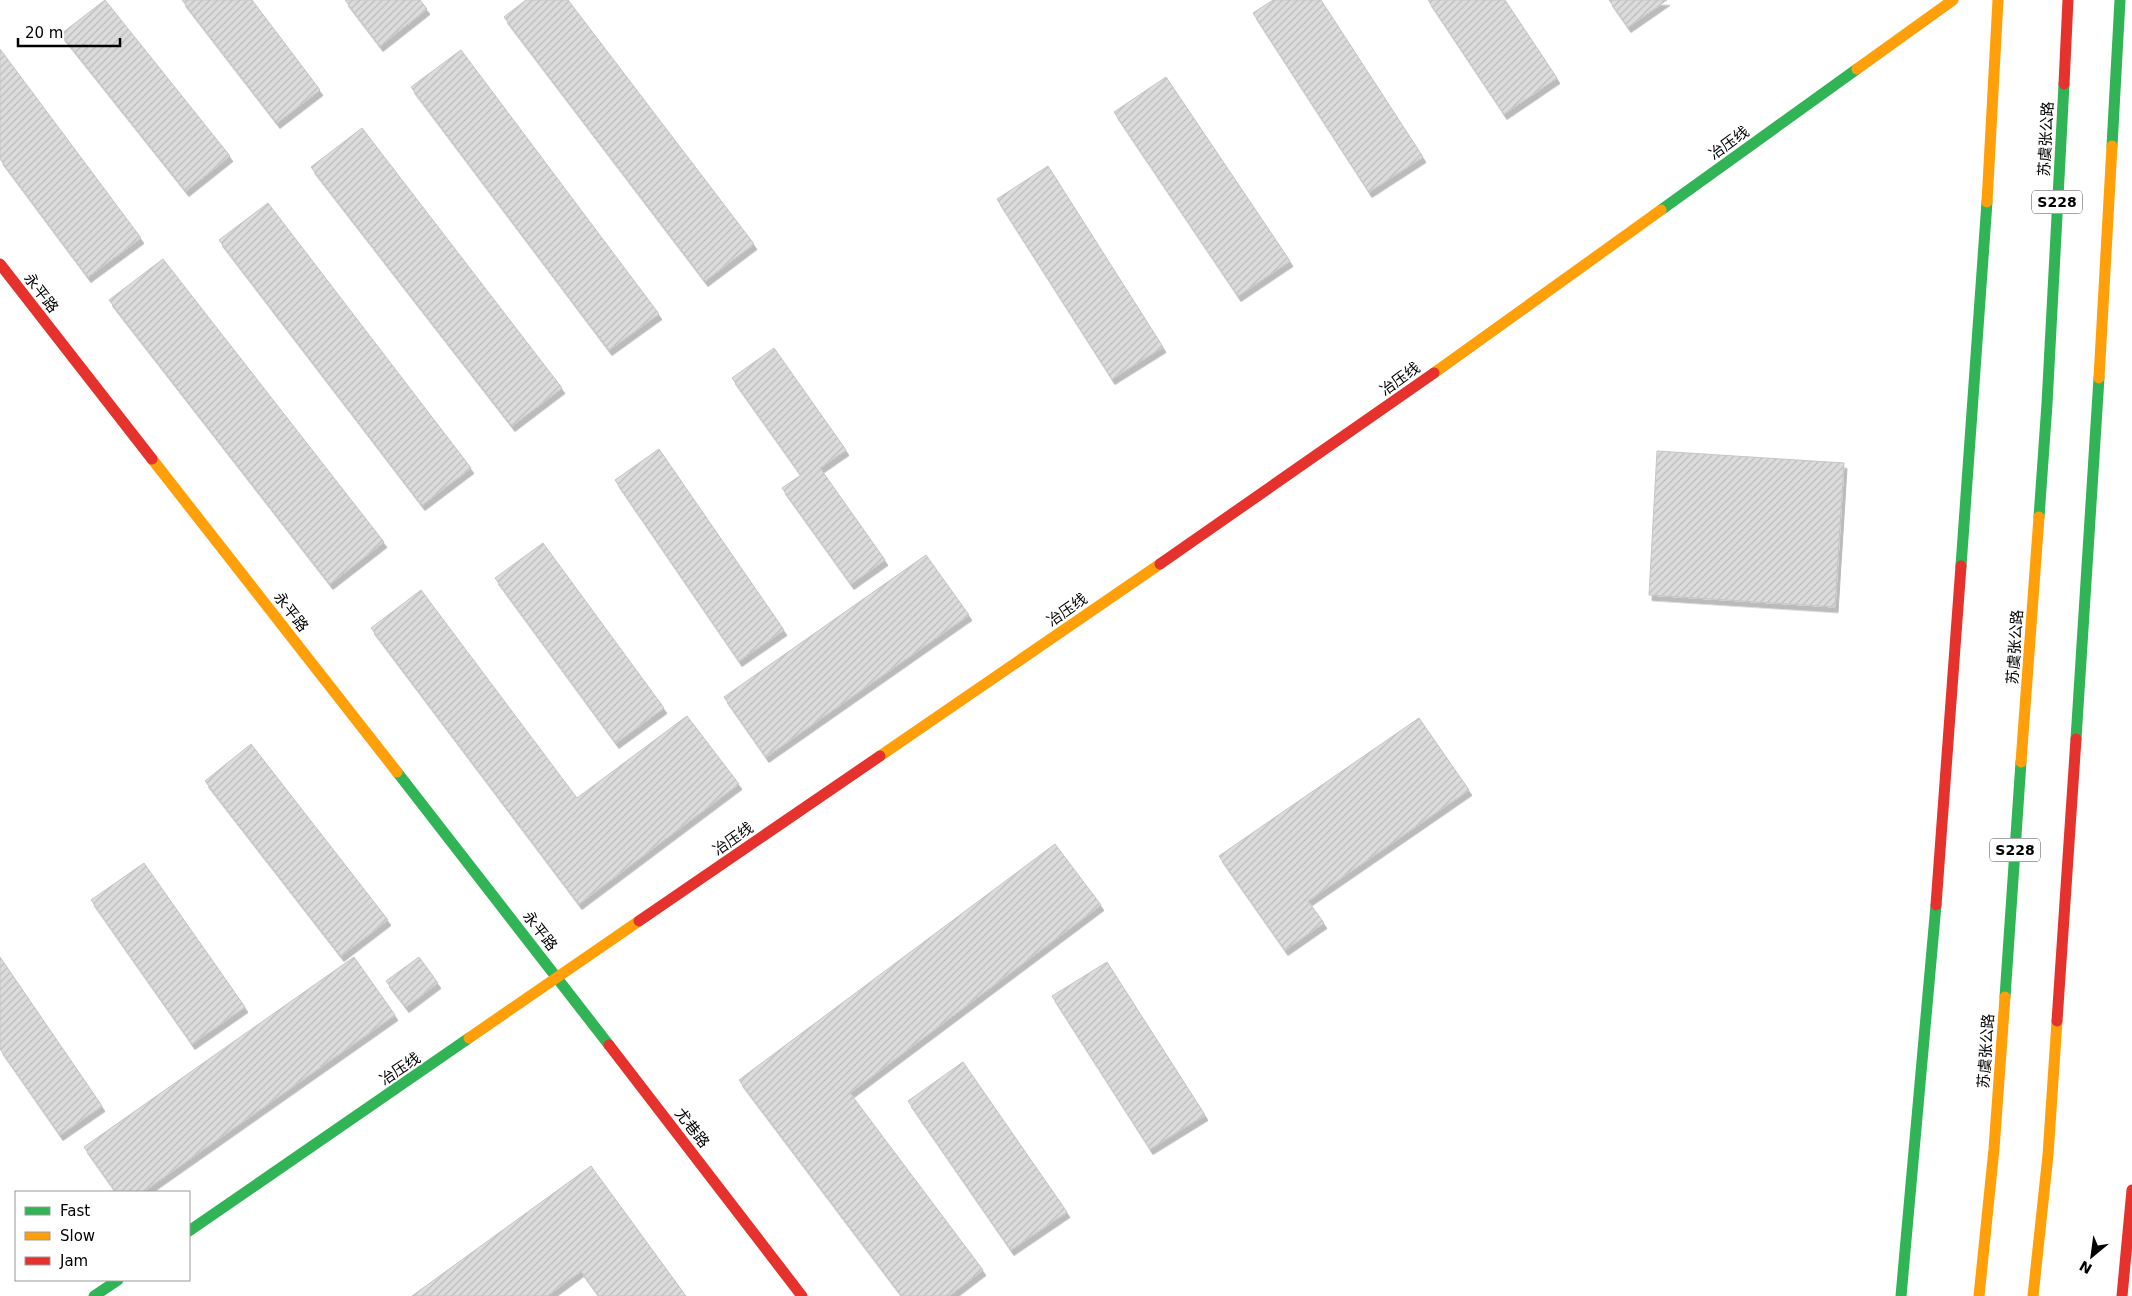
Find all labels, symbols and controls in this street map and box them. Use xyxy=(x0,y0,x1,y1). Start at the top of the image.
scale bar xyxy=(18,15,120,47)
text: 20 m xyxy=(25,24,63,42)
street label: 苏虞张公路 xyxy=(2035,101,2057,177)
street label: 冶压线 xyxy=(1706,122,1752,164)
road number: S228 xyxy=(2032,190,2082,213)
street label: 永平路 xyxy=(20,270,62,316)
street label: 冶压线 xyxy=(1377,358,1423,400)
street label: 永平路 xyxy=(270,589,312,635)
street label: 冶压线 xyxy=(1043,590,1091,630)
street label: 苏虞张公路 xyxy=(2003,609,2027,685)
street label: 冶压线 xyxy=(709,819,757,859)
road number: S228 xyxy=(1990,838,2040,862)
street label: 永平路 xyxy=(519,908,561,954)
street label: 苏虞张公路 xyxy=(1974,1013,1998,1089)
street label: 冶压线 xyxy=(376,1049,424,1089)
street label: 尤巷路 xyxy=(671,1105,713,1151)
legend xyxy=(15,1191,190,1281)
text: Fast xyxy=(60,1202,90,1220)
text: Slow xyxy=(60,1227,95,1245)
north arrow xyxy=(2067,1231,2117,1281)
text: Jam xyxy=(59,1252,88,1270)
text: N xyxy=(2077,1258,2095,1277)

